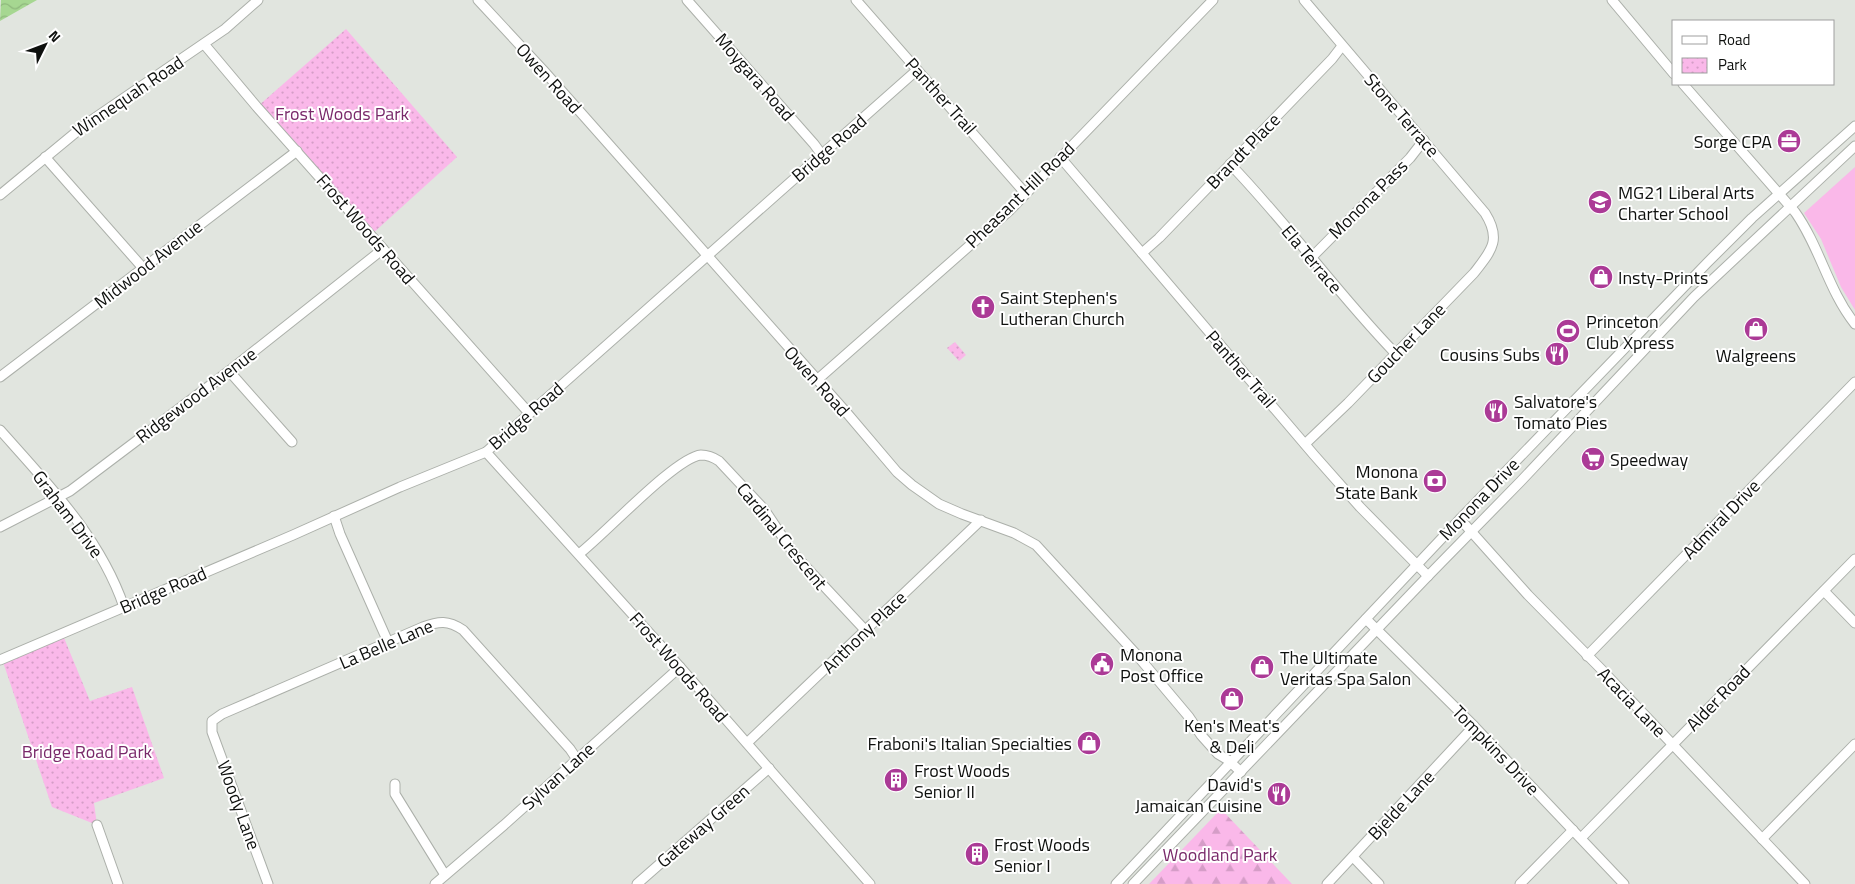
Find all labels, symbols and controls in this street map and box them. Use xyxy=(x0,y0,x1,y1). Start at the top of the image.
north arrow xyxy=(20,20,70,70)
legend xyxy=(1672,20,1835,85)
text: N xyxy=(44,25,66,47)
street label: Moygara Road xyxy=(709,27,801,127)
text: Road xyxy=(1718,28,1750,51)
street label: Owen Road xyxy=(510,37,588,119)
street label: Winnequah Road xyxy=(67,49,189,143)
street label: Panther Trail xyxy=(899,51,983,141)
text: Park xyxy=(1718,53,1747,76)
street label: Stone Terrace xyxy=(1358,67,1446,163)
park label: Frost Woods Park xyxy=(275,100,409,127)
street label: Brandt Place xyxy=(1200,107,1286,195)
street label: Bridge Road xyxy=(785,108,873,188)
place label: Sorge CPA xyxy=(1694,128,1772,155)
office icon: Sorge CPA xyxy=(1776,128,1802,154)
street label: Pheasant Hill Road xyxy=(959,136,1081,254)
street label: Monona Pass xyxy=(1322,153,1414,245)
street label: Frost Woods Road xyxy=(310,168,422,290)
place label: MG21 Liberal Arts Charter School xyxy=(1618,179,1754,227)
school or university icon: MG21 Liberal Arts Charter School xyxy=(1587,189,1613,215)
street label: Midwood Avenue xyxy=(88,213,208,315)
street label: Ela Terrace xyxy=(1275,219,1349,299)
shop icon: Insty-Prints xyxy=(1588,264,1614,290)
place label: Insty-Prints xyxy=(1618,264,1708,291)
place label: Saint Stephen's Lutheran Church xyxy=(1000,284,1125,332)
church icon: Saint Stephen's Lutheran Church xyxy=(970,294,996,320)
street label: Goucher Lane xyxy=(1360,296,1452,390)
place label: Princeton Club Xpress xyxy=(1586,308,1674,356)
shop icon: Walgreens xyxy=(1743,316,1769,342)
sports icon: Princeton Club Xpress xyxy=(1555,318,1581,344)
street label: Panther Trail xyxy=(1199,324,1283,414)
street label: Owen Road xyxy=(778,340,856,422)
street label: Ridgewood Avenue xyxy=(130,341,262,449)
place label: Cousins Subs xyxy=(1440,341,1540,368)
restaurant icon: Cousins Subs xyxy=(1544,341,1570,367)
place label: Walgreens xyxy=(1716,342,1796,369)
street label: Bridge Road xyxy=(482,376,570,456)
place label: Salvatore's Tomato Pies xyxy=(1514,388,1607,436)
restaurant icon: Salvatore's Tomato Pies xyxy=(1483,398,1509,424)
supermarket icon: Speedway xyxy=(1580,446,1606,472)
place label: Speedway xyxy=(1610,446,1688,473)
street label: Monona Drive xyxy=(1433,452,1525,546)
place label: Monona State Bank xyxy=(1335,458,1418,506)
street label: Graham Drive xyxy=(26,465,110,563)
bank icon: Monona State Bank xyxy=(1422,468,1448,494)
street label: Admiral Drive xyxy=(1676,473,1766,565)
street label: Cardinal Crescent xyxy=(730,477,834,596)
street label: Bridge Road xyxy=(115,560,211,620)
street label: Anthony Place xyxy=(816,585,912,679)
street label: Frost Woods Road xyxy=(623,606,735,728)
street label: La Belle Lane xyxy=(335,612,437,676)
place label: Monona Post Office xyxy=(1120,641,1203,689)
place label: The Ultimate Veritas Spa Salon xyxy=(1280,644,1411,692)
public building icon: Monona Post Office xyxy=(1089,651,1115,677)
shop icon: The Ultimate Veritas Spa Salon xyxy=(1249,654,1275,680)
street label: Alder Road xyxy=(1680,659,1756,737)
street label: Acacia Lane xyxy=(1591,661,1673,743)
shop icon: Ken's Meat's & Deli xyxy=(1219,686,1245,712)
street label: Tompkins Drive xyxy=(1446,699,1546,801)
place label: Ken's Meat's & Deli xyxy=(1184,712,1280,760)
place label: Fraboni's Italian Specialties xyxy=(868,730,1072,757)
shop icon: Fraboni's Italian Specialties xyxy=(1076,730,1102,756)
street label: Sylvan Lane xyxy=(516,736,600,816)
park label: Bridge Road Park xyxy=(22,738,153,765)
street label: Woody Lane xyxy=(210,757,268,853)
place label: Frost Woods Senior II xyxy=(914,757,1010,805)
street label: Bjelde Lane xyxy=(1361,764,1441,846)
building icon: Frost Woods Senior II xyxy=(883,767,909,793)
place label: David's Jamaican Cuisine xyxy=(1135,771,1262,819)
street label: Gateway Green xyxy=(651,778,755,874)
restaurant icon: David's Jamaican Cuisine xyxy=(1266,781,1292,807)
place label: Frost Woods Senior I xyxy=(994,831,1090,879)
building icon: Frost Woods Senior I xyxy=(964,841,990,867)
park label: Woodland Park xyxy=(1163,841,1278,868)

